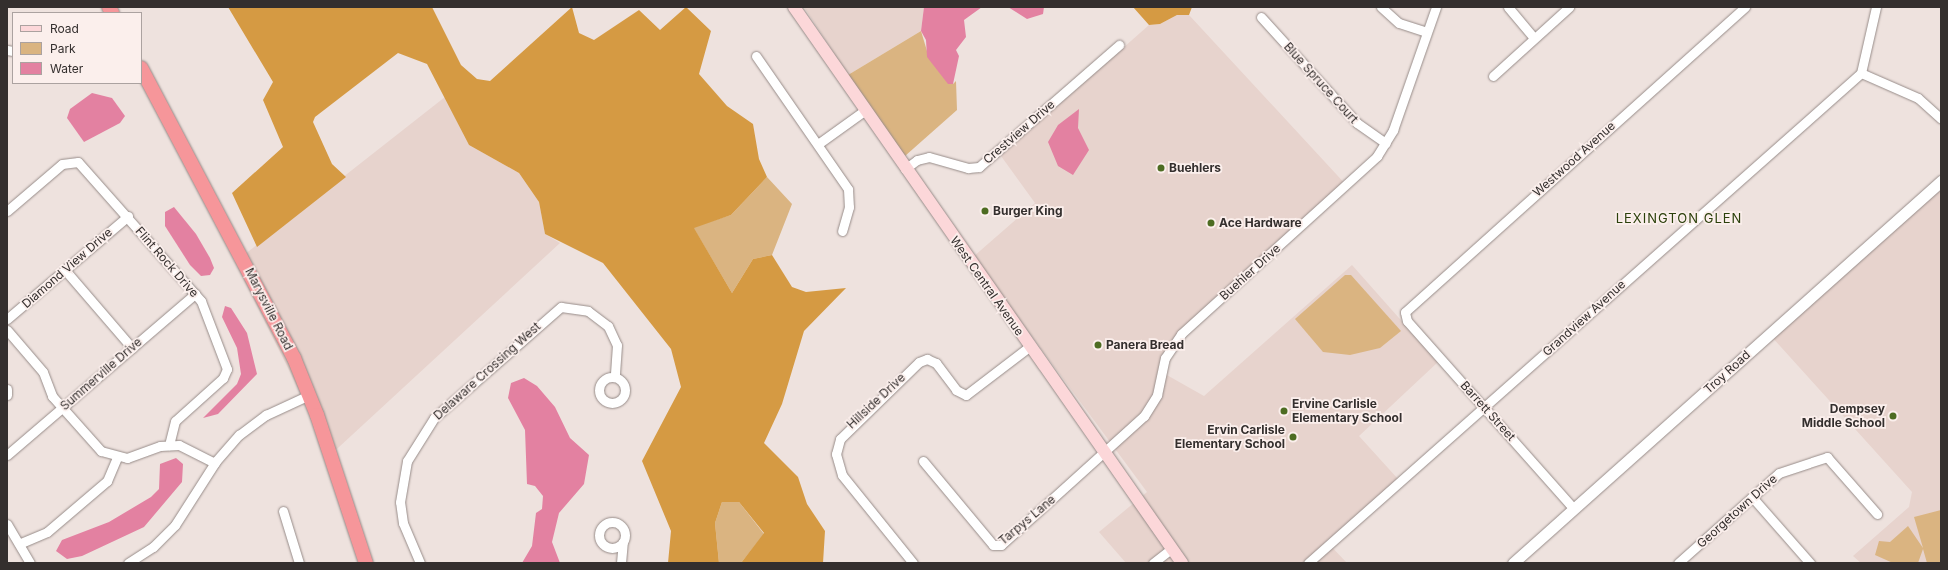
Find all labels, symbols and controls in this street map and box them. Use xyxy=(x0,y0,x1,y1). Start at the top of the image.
legend xyxy=(12,12,142,84)
text: Road xyxy=(50,21,79,36)
street label: Blue Spruce Court xyxy=(1281,40,1361,126)
text: Park xyxy=(50,41,76,56)
text: Water xyxy=(50,61,83,76)
street label: Crestview Drive xyxy=(980,97,1058,167)
street label: Westwood Avenue xyxy=(1530,118,1618,200)
place label: Buehlers xyxy=(1169,161,1221,175)
marker: Buehlers xyxy=(1156,163,1166,173)
place label: Burger King xyxy=(993,204,1062,218)
marker: Burger King xyxy=(980,206,990,216)
district label: LEXINGTON GLEN xyxy=(1616,210,1742,226)
place label: Ace Hardware xyxy=(1219,216,1302,230)
marker: Ace Hardware xyxy=(1206,218,1216,228)
street label: Flint Rock Drive xyxy=(132,224,202,300)
street label: Diamond View Drive xyxy=(19,225,115,311)
street label: West Central Avenue xyxy=(947,233,1027,339)
street label: Buehler Drive xyxy=(1217,241,1283,303)
street label: Marysville Road xyxy=(242,266,296,352)
street label: Grandview Avenue xyxy=(1540,277,1628,359)
street label: Delaware Crossing West xyxy=(431,319,543,423)
street label: Summerville Drive xyxy=(57,335,145,413)
place label: Panera Bread xyxy=(1106,338,1184,352)
marker: Panera Bread xyxy=(1093,340,1103,350)
street label: Troy Road xyxy=(1701,347,1753,397)
street label: Hillside Drive xyxy=(844,370,908,432)
street label: Barrett Street xyxy=(1457,378,1519,444)
place label: Ervine Carlisle Elementary School xyxy=(1292,397,1402,425)
place label: Dempsey Middle School xyxy=(1802,402,1885,430)
marker: Ervine Carlisle Elementary School xyxy=(1279,406,1289,416)
marker: Dempsey Middle School xyxy=(1888,411,1898,421)
place label: Ervin Carlisle Elementary School xyxy=(1175,423,1285,451)
marker: Ervin Carlisle Elementary School xyxy=(1288,432,1298,442)
street label: Georgetown Drive xyxy=(1694,471,1780,551)
street label: Tarpys Lane xyxy=(996,492,1058,548)

